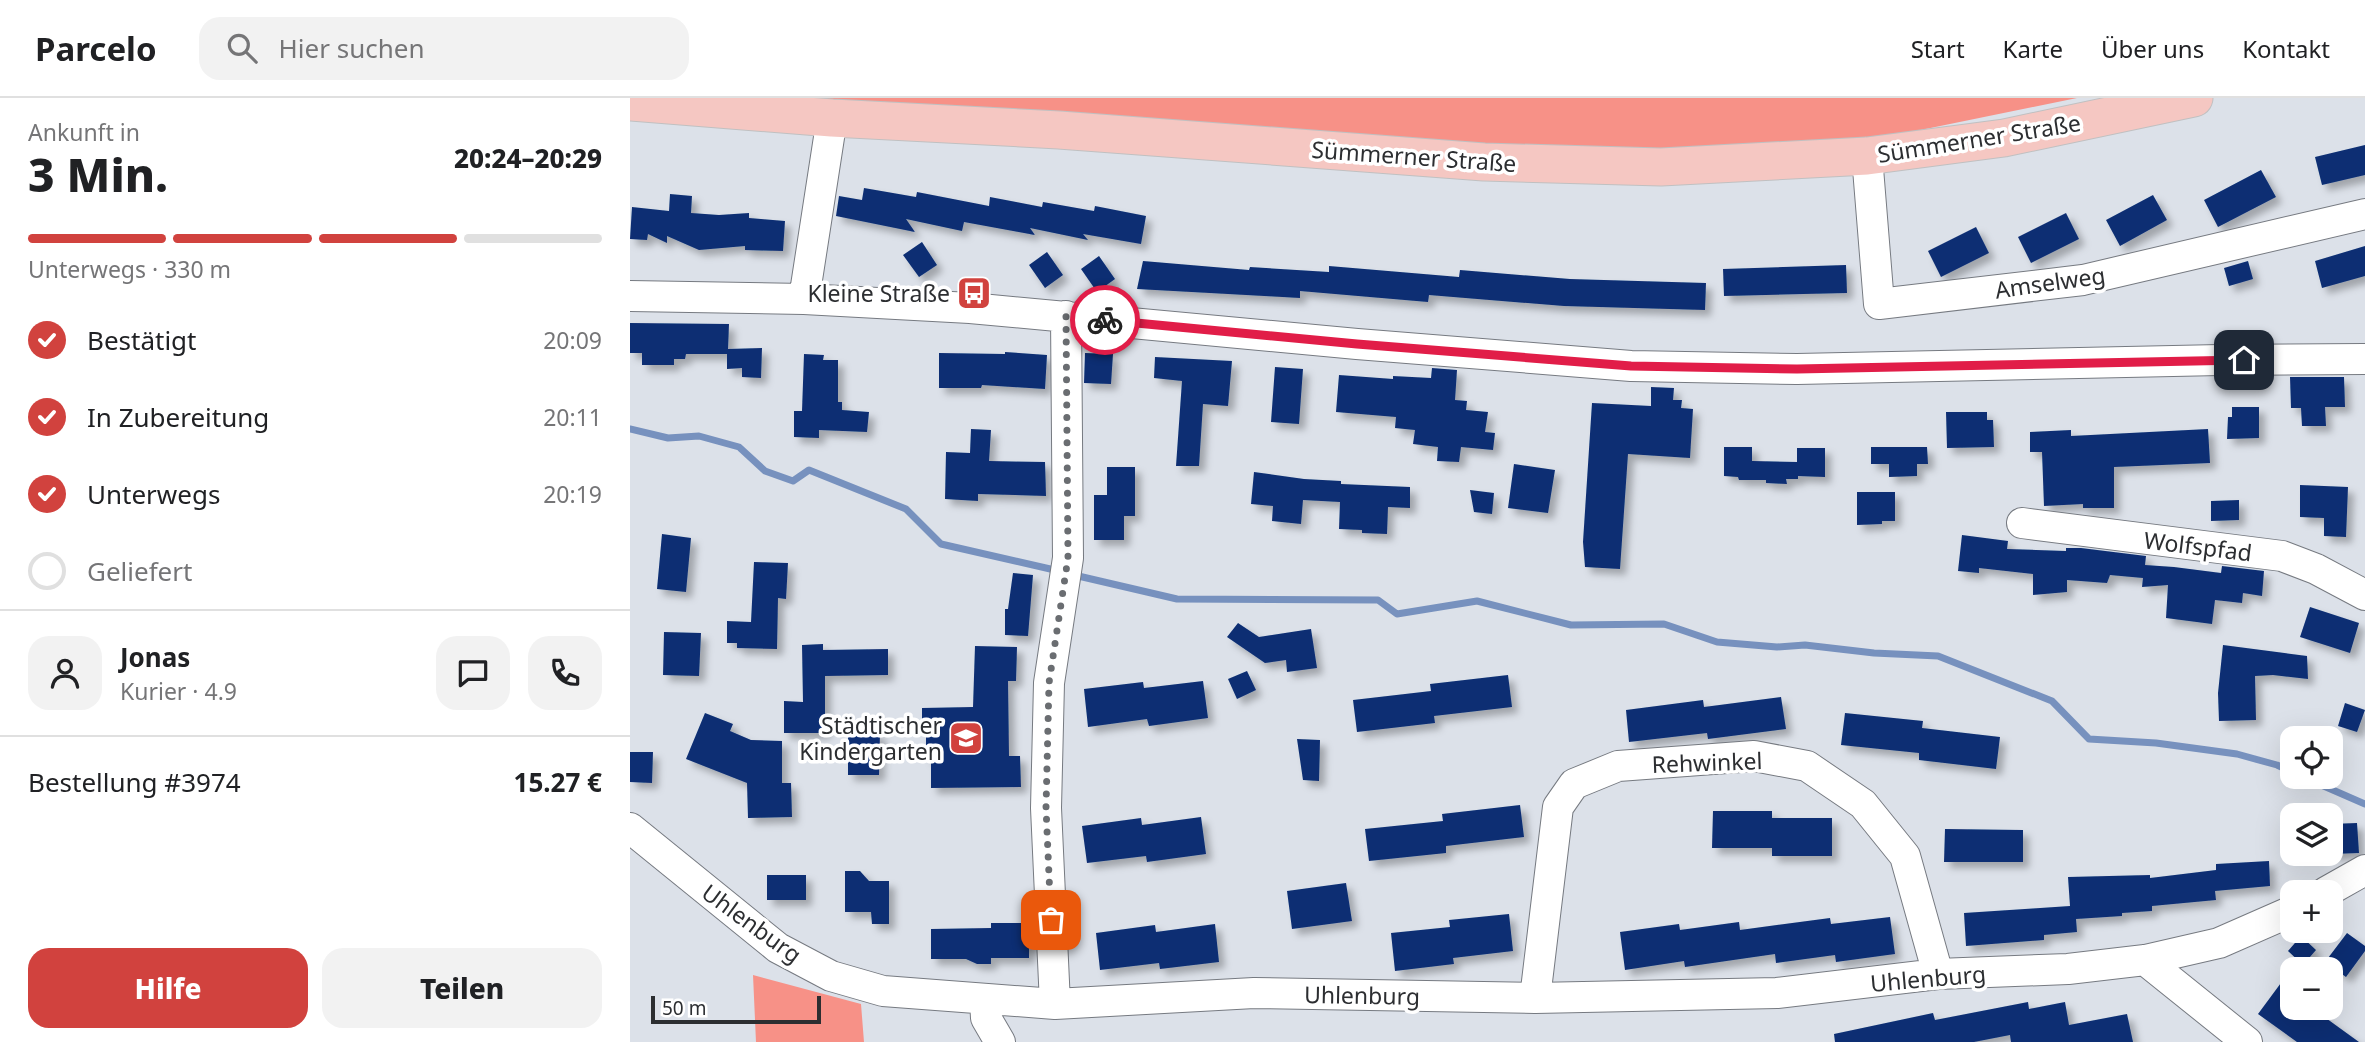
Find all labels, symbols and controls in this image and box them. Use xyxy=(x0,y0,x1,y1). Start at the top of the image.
search box xyxy=(199,17,689,80)
text: Parcelo xyxy=(35,26,157,71)
icon: search xyxy=(223,29,261,67)
text: Hier suchen xyxy=(279,30,425,66)
text: Start xyxy=(1911,32,1965,65)
text: Karte xyxy=(2003,32,2063,65)
text: Über uns xyxy=(2101,32,2204,65)
text: Kontakt xyxy=(2242,32,2330,65)
street label: Sümmerner Straße xyxy=(1875,106,2083,170)
text: Ankunft in xyxy=(28,116,140,148)
street label: Sümmerner Straße xyxy=(1310,133,1518,179)
text: 20:24–20:29 xyxy=(454,140,602,176)
text: 3 Min. xyxy=(28,143,168,205)
text: Unterwegs · 330 m xyxy=(28,253,231,285)
street label: Amselweg xyxy=(1993,258,2107,306)
bus stop icon: Kleine Straße xyxy=(955,274,993,312)
place label: Kleine Straße xyxy=(807,277,950,309)
courier xyxy=(1070,285,1140,355)
icon: bike xyxy=(1086,301,1124,339)
icon: check xyxy=(28,321,66,359)
text: Bestätigt xyxy=(87,322,196,358)
text: 20:09 xyxy=(543,324,602,356)
pin xyxy=(2214,330,2274,390)
icon: home xyxy=(2225,341,2263,379)
icon: check xyxy=(28,398,66,436)
text: In Zubereitung xyxy=(87,399,269,435)
text: 20:11 xyxy=(543,401,602,433)
icon: check xyxy=(28,475,66,513)
text: Unterwegs xyxy=(87,476,220,512)
text: 20:19 xyxy=(543,478,602,510)
street label: Wolfspfad xyxy=(2142,523,2254,569)
text: Geliefert xyxy=(87,553,192,589)
button: person xyxy=(28,636,102,710)
button: chat xyxy=(436,636,510,710)
button: phone xyxy=(528,636,602,710)
text: Jonas xyxy=(120,639,190,675)
text: Kurier · 4.9 xyxy=(120,675,237,707)
place label: Städtischer Kindergarten xyxy=(799,709,942,767)
school or university icon: Städtischer Kindergarten xyxy=(947,719,985,757)
map controls xyxy=(2280,726,2343,1020)
button: locate xyxy=(2280,726,2343,789)
street label: Rehwinkel xyxy=(1651,744,1763,780)
text: Bestellung #3974 xyxy=(28,764,241,800)
text: 15.27 € xyxy=(514,764,602,800)
button: layers xyxy=(2280,803,2343,866)
street label: Uhlenburg xyxy=(696,876,808,970)
button: + xyxy=(2280,880,2343,943)
pin xyxy=(1021,890,1081,950)
icon: bag xyxy=(1032,901,1070,939)
button: Hilfe xyxy=(28,948,308,1028)
button: Teilen xyxy=(322,948,602,1028)
street label: Uhlenburg xyxy=(1869,957,1987,999)
button: − xyxy=(2280,957,2343,1020)
street label: Uhlenburg xyxy=(1304,978,1420,1012)
scale bar xyxy=(651,993,821,1025)
text: 50 m xyxy=(662,995,706,1021)

